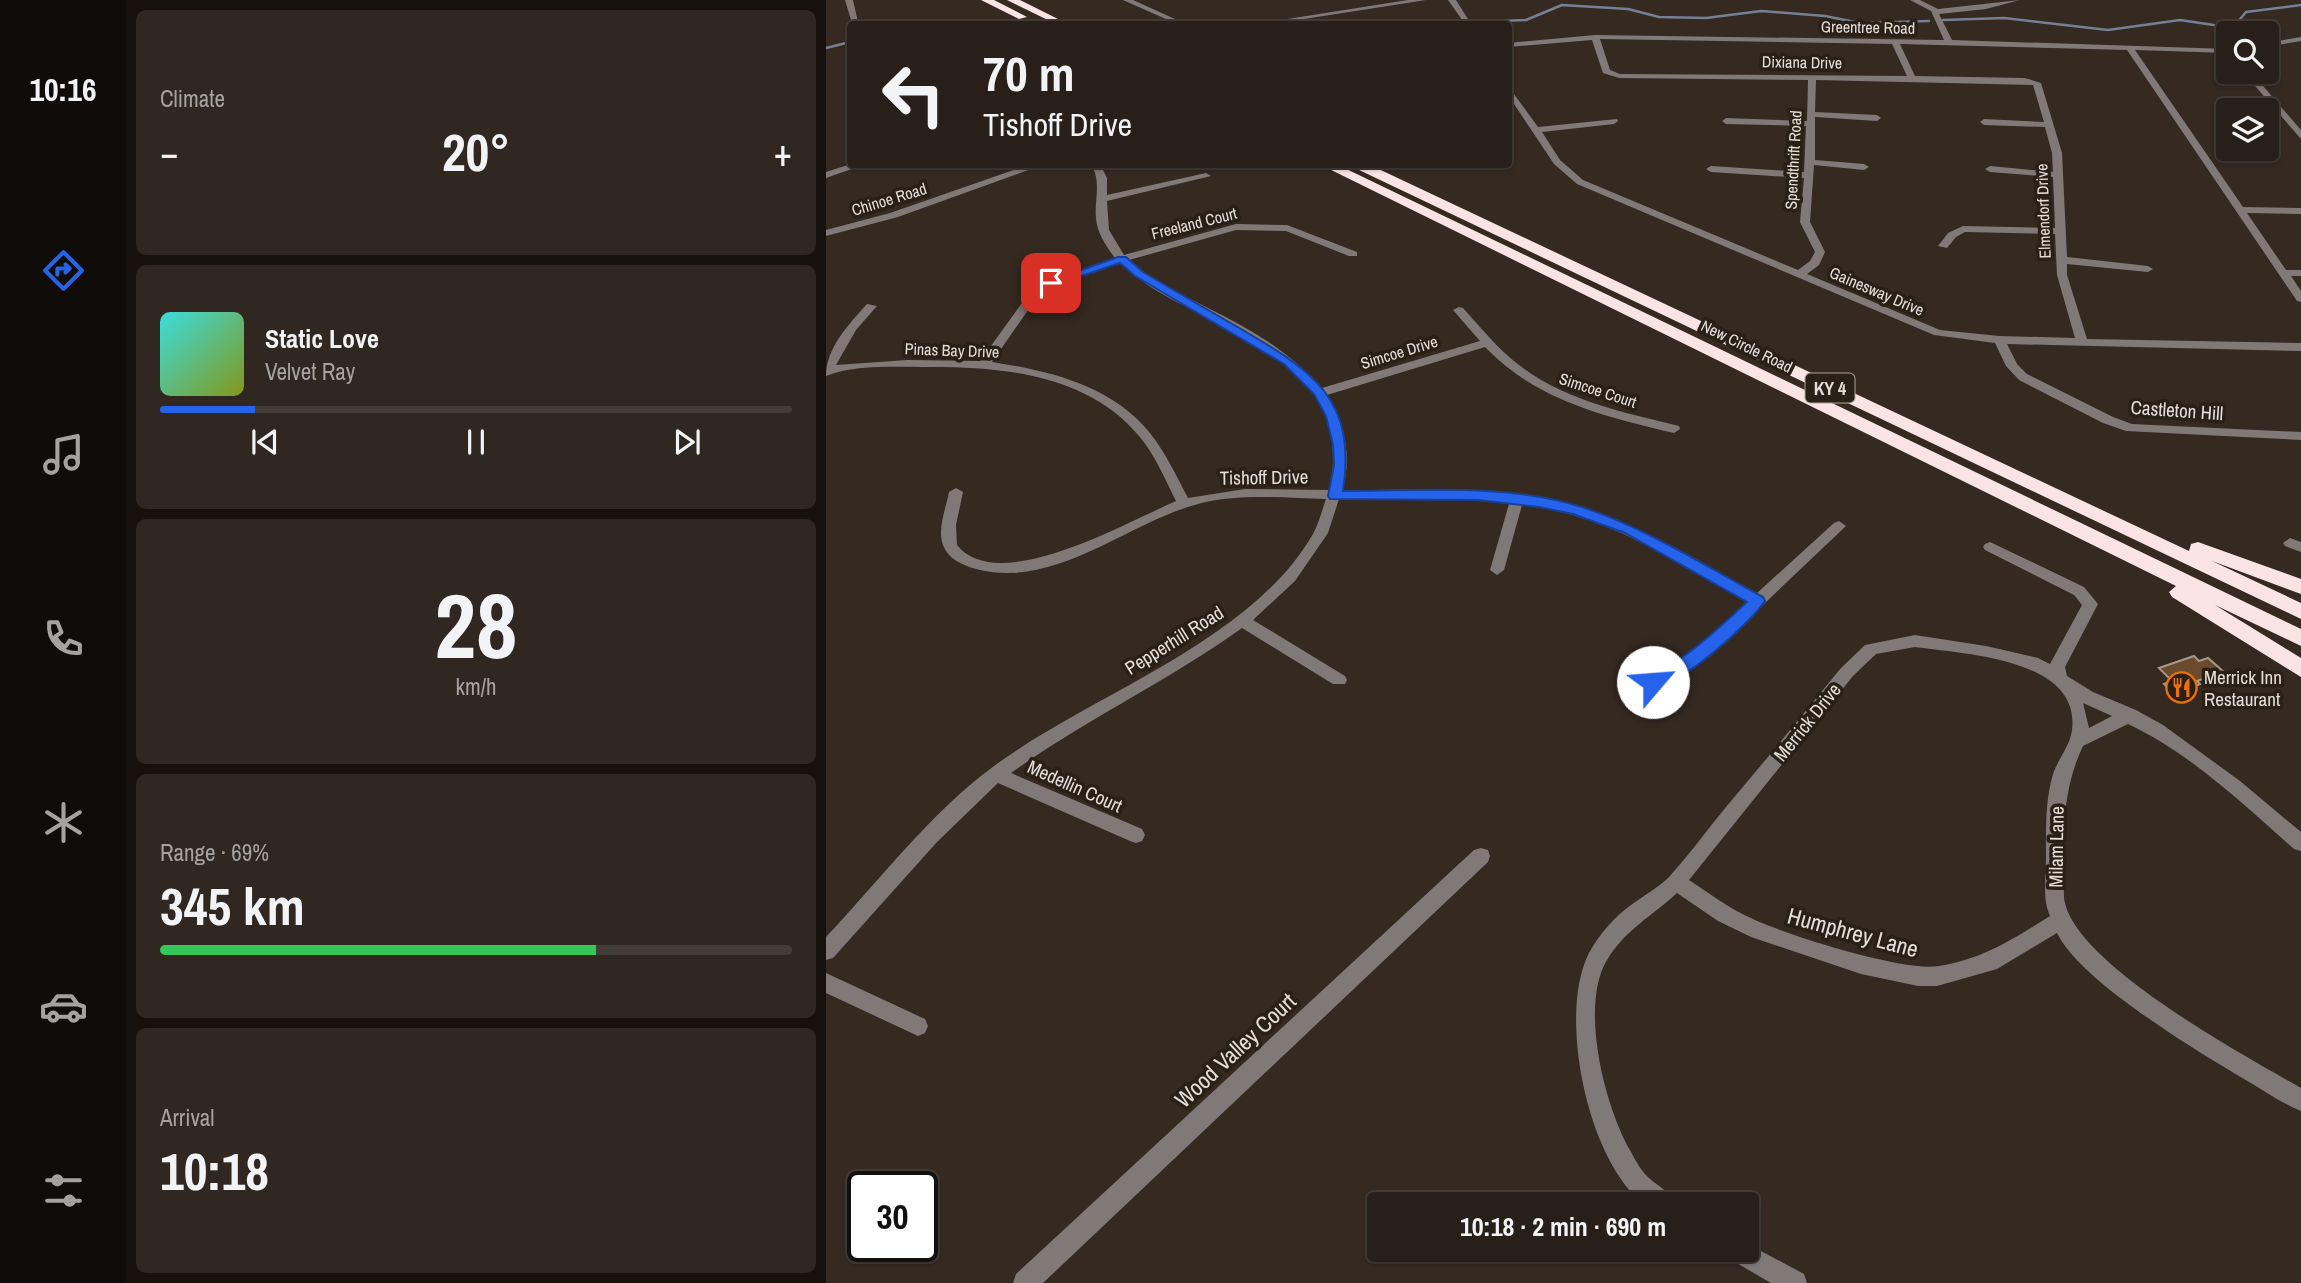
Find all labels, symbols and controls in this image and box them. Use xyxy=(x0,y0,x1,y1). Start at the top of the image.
street label: Greentree Road xyxy=(1821,15,1915,39)
map controls xyxy=(2216,21,2279,161)
button: search xyxy=(2216,21,2279,84)
text: 70 m xyxy=(983,40,1075,106)
icon: left xyxy=(868,49,959,140)
street label: Dixiana Drive xyxy=(1762,50,1842,74)
text: 10:16 xyxy=(29,68,97,111)
text: Climate xyxy=(160,83,225,114)
button: layers xyxy=(2216,98,2279,161)
text: Tishoff Drive xyxy=(983,103,1132,146)
street label: Spendthrift Road xyxy=(1779,110,1807,210)
text: 20° xyxy=(442,117,510,187)
text: − xyxy=(160,127,178,178)
text: + xyxy=(774,127,792,178)
street label: Elmendorf Drive xyxy=(2030,163,2056,259)
street label: Chinoe Road xyxy=(849,177,929,221)
street label: Freeland Court xyxy=(1149,202,1239,244)
icon: directions xyxy=(39,246,88,295)
pin xyxy=(1021,253,1081,313)
street label: Gainesway Drive xyxy=(1826,261,1928,321)
icon: arrive xyxy=(1032,264,1070,302)
street label: New Circle Road xyxy=(1698,314,1796,378)
text: Static Love xyxy=(265,321,379,356)
street label: Simcoe Drive xyxy=(1358,330,1440,374)
street label: Pinas Bay Drive xyxy=(904,337,1000,363)
text: Velvet Ray xyxy=(265,356,355,387)
street label: Simcoe Court xyxy=(1556,367,1640,413)
road number: KY 4 xyxy=(1805,374,1854,402)
street label: Castleton Hill xyxy=(2130,394,2224,426)
icon: previous xyxy=(246,423,284,461)
icon: pause xyxy=(457,423,495,461)
icon: next xyxy=(668,423,706,461)
icon: music xyxy=(39,430,88,479)
street label: Tishoff Drive xyxy=(1219,463,1309,491)
text: 28 xyxy=(435,564,518,686)
street label: Pepperhill Road xyxy=(1120,599,1228,681)
icon: phone xyxy=(39,614,88,663)
position arrow xyxy=(1616,645,1690,719)
place label: Merrick Inn Restaurant xyxy=(2204,664,2282,712)
text: km/h xyxy=(456,671,496,702)
restaurant icon: Merrick Inn Restaurant xyxy=(2164,671,2198,705)
street label: Merrick Drive xyxy=(1767,677,1847,767)
street label: Medellin Court xyxy=(1023,754,1127,819)
icon: climate xyxy=(39,798,88,847)
street label: Milam Lane xyxy=(2042,806,2070,888)
text: Range · 69% xyxy=(160,837,269,868)
text: 345 km xyxy=(160,871,305,941)
street label: Humphrey Lane xyxy=(1784,900,1922,964)
icon: car xyxy=(39,982,88,1031)
street label: Wood Valley Court xyxy=(1168,986,1302,1114)
text: Arrival xyxy=(160,1102,215,1133)
text: 10:18 xyxy=(160,1136,269,1206)
icon: filters xyxy=(39,1166,88,1215)
speed limit sign: 30 xyxy=(847,1171,938,1262)
text: 10:18 · 2 min · 690 m xyxy=(1460,1209,1666,1244)

